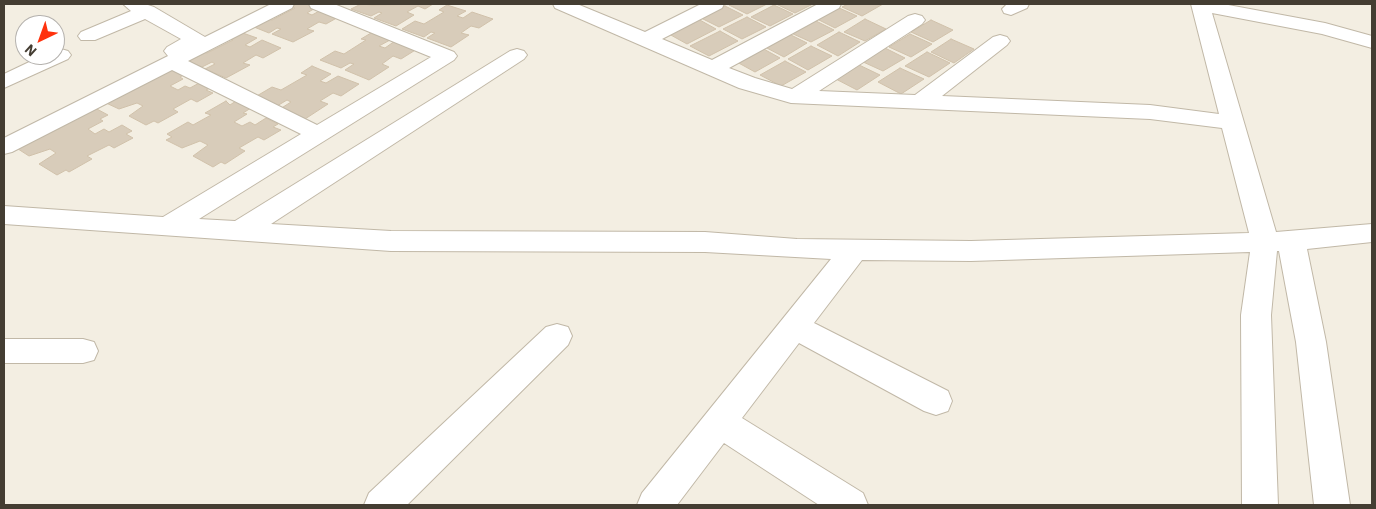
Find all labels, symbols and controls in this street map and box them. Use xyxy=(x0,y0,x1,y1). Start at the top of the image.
north arrow xyxy=(15,15,65,65)
text: N xyxy=(21,40,40,60)

